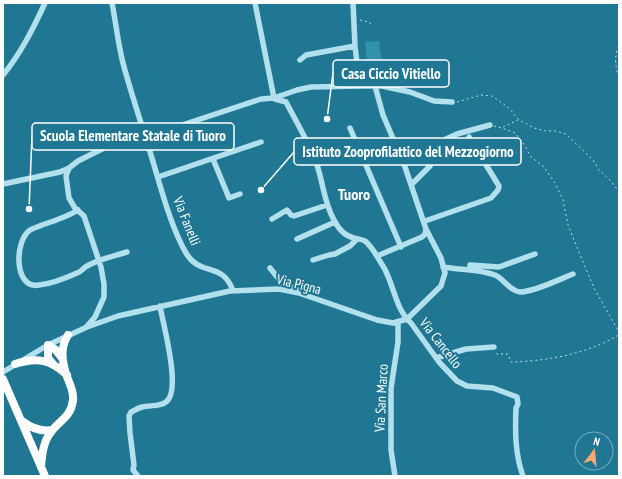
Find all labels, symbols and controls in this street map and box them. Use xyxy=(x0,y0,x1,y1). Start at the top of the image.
callout: Casa Ciccio Vitiello xyxy=(333,60,449,87)
text: Casa Ciccio Vitiello xyxy=(341,64,441,83)
callout: Scuola Elementare Statale di Tuoro xyxy=(32,123,234,150)
text: Scuola Elementare Statale di Tuoro xyxy=(40,126,226,145)
callout: Istituto Zooprofilattico del Mezzogiorno xyxy=(294,138,521,165)
text: Istituto Zooprofilattico del Mezzogiorno xyxy=(302,142,514,161)
district label: Tuoro xyxy=(338,184,370,204)
street label: Via Fanelli xyxy=(169,193,205,248)
street label: Via Pigna xyxy=(274,270,323,298)
street label: Via Cancello xyxy=(415,313,466,372)
street label: Via San Marco xyxy=(370,364,392,433)
north arrow xyxy=(574,431,614,471)
text: N xyxy=(592,434,602,449)

